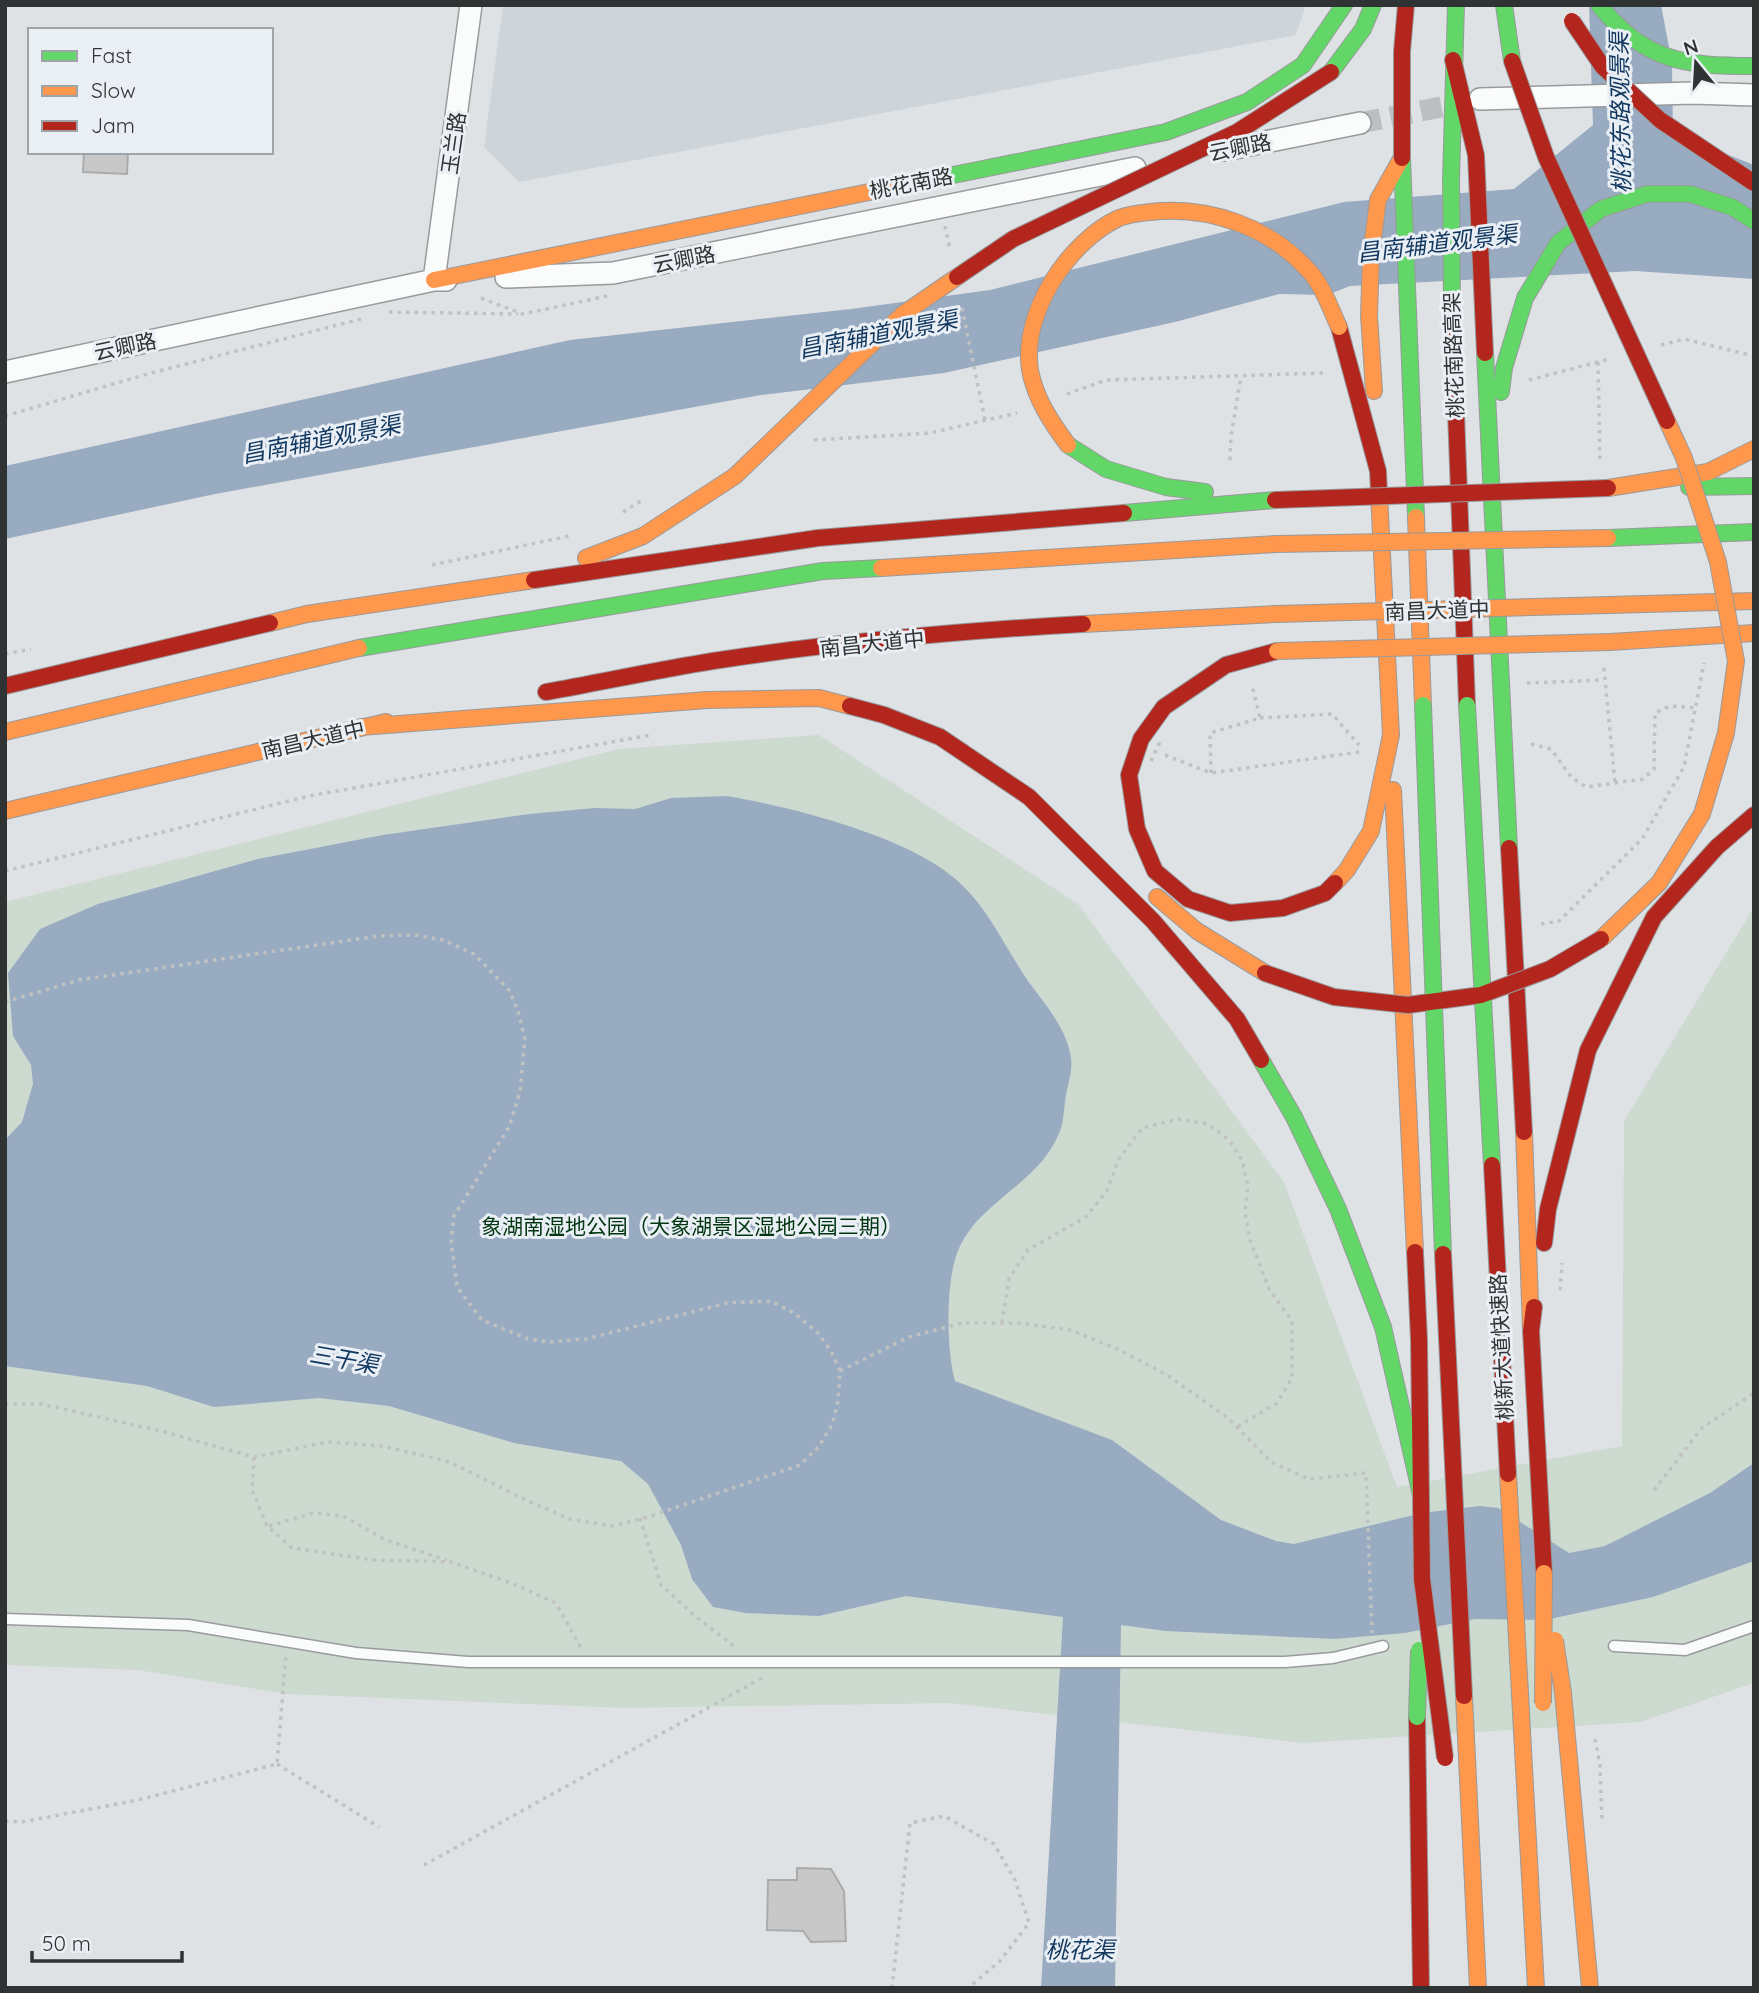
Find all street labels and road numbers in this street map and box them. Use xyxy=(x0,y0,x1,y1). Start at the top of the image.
street label: 玉兰路 xyxy=(436,110,470,176)
street label: 云卿路 xyxy=(1207,128,1273,166)
street label: 桃花南路 xyxy=(867,162,955,204)
street label: 云卿路 xyxy=(651,240,717,278)
street label: 桃花南路高架 xyxy=(1438,292,1468,418)
street label: 云卿路 xyxy=(91,327,159,365)
street label: 南昌大道中 xyxy=(1384,595,1490,625)
street label: 南昌大道中 xyxy=(818,625,926,661)
street label: 南昌大道中 xyxy=(259,715,367,763)
street label: 桃新大道快速路 xyxy=(1484,1273,1518,1421)

